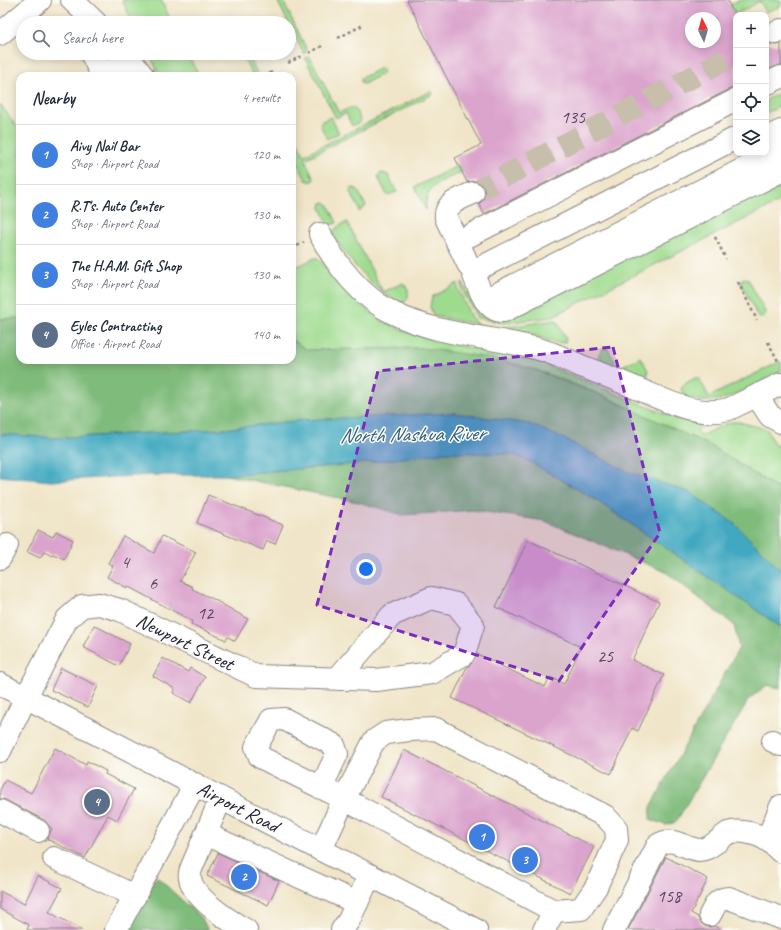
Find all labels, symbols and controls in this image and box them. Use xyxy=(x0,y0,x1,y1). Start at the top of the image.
north arrow xyxy=(685,12,721,48)
map controls xyxy=(733,12,769,156)
button: + xyxy=(733,12,769,48)
search box xyxy=(16,16,296,60)
icon: search xyxy=(30,27,52,49)
text: Search here xyxy=(62,29,123,48)
button: − xyxy=(733,48,769,84)
button: locate xyxy=(733,84,769,120)
text: Nearby xyxy=(32,88,75,109)
text: 4 results xyxy=(242,90,280,106)
house number: 135 xyxy=(561,106,586,128)
button: layers xyxy=(733,120,769,156)
text: Aivy Nail Bar xyxy=(70,137,139,156)
text: 1 xyxy=(42,147,48,163)
text: 120 m xyxy=(252,147,280,163)
text: Shop · Airport Road xyxy=(70,156,158,172)
text: R.T's. Auto Center xyxy=(70,197,163,216)
text: 2 xyxy=(42,207,48,223)
text: 130 m xyxy=(252,207,280,223)
text: Shop · Airport Road xyxy=(70,216,158,232)
text: The H.A.M. Gift Shop xyxy=(70,257,181,276)
text: 3 xyxy=(42,267,48,283)
text: 130 m xyxy=(252,267,280,283)
text: Shop · Airport Road xyxy=(70,276,158,292)
text: Eyles Contracting xyxy=(70,317,161,336)
text: 4 xyxy=(42,327,48,343)
text: 140 m xyxy=(252,327,280,343)
text: Office · Airport Road xyxy=(70,336,160,352)
water label: North Nashua River xyxy=(339,420,489,448)
house number: 4 xyxy=(121,551,131,573)
your location xyxy=(356,559,376,579)
house number: 6 xyxy=(149,572,158,594)
house number: 12 xyxy=(197,602,215,624)
street label: Newport Street xyxy=(132,608,240,677)
house number: 25 xyxy=(597,645,614,667)
street label: Airport Road xyxy=(193,776,286,840)
pin: 4 xyxy=(84,787,110,817)
pin: 1 xyxy=(469,822,495,852)
pin: 3 xyxy=(512,845,538,875)
pin: 2 xyxy=(231,862,257,892)
house number: 158 xyxy=(657,885,683,907)

